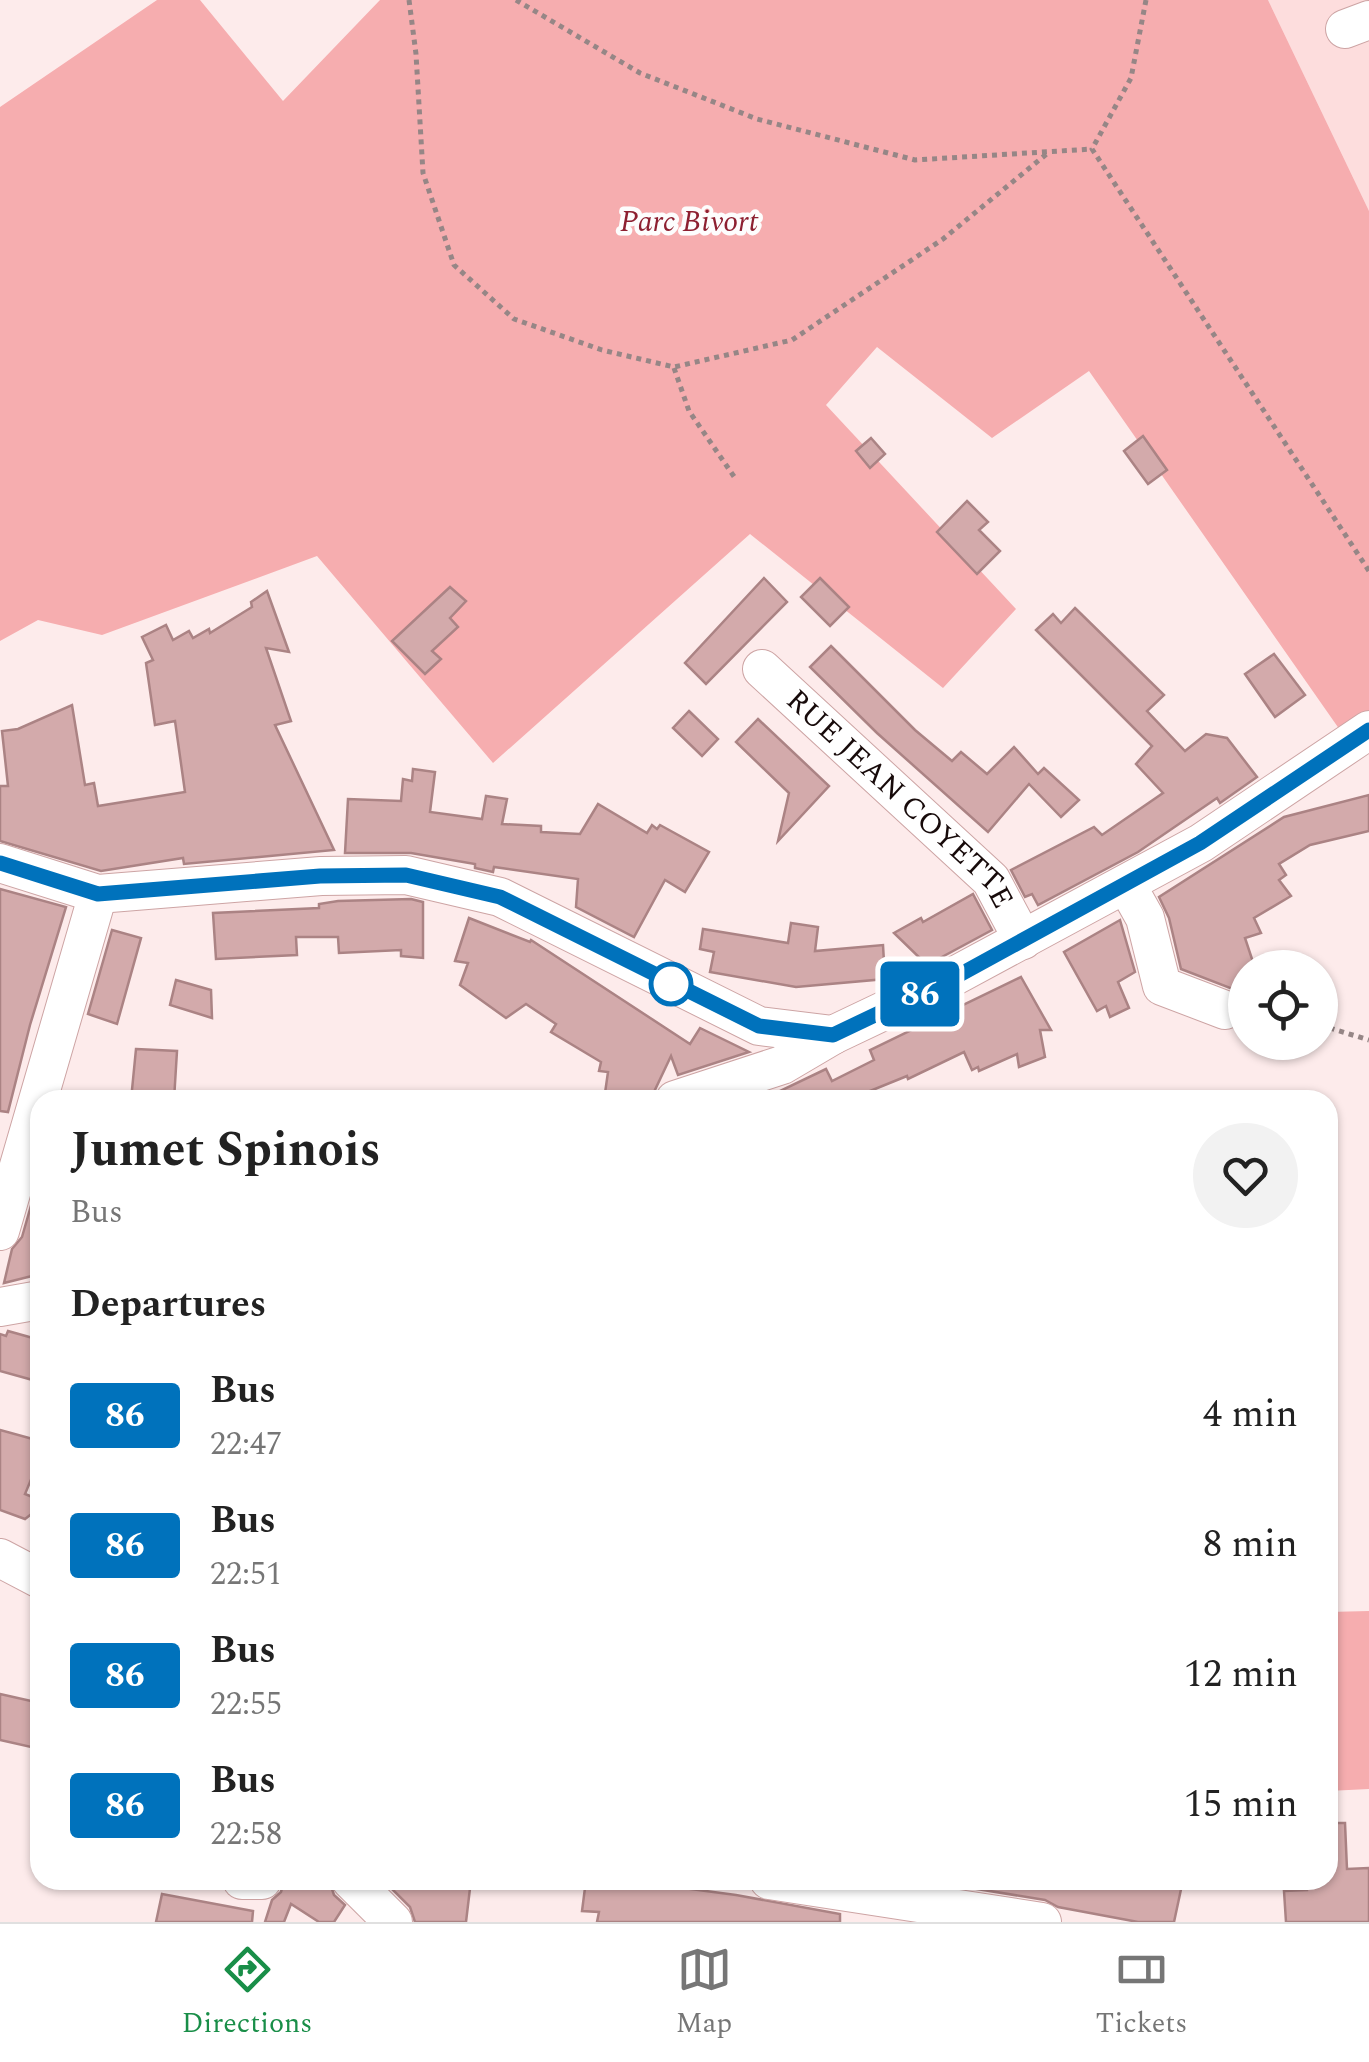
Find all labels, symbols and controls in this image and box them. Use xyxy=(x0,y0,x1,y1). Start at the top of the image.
park label: Parc Bivort xyxy=(620,199,759,245)
street label: RUE JEAN COYETTE xyxy=(775,679,1025,917)
map controls xyxy=(1228,950,1338,1060)
button: locate xyxy=(1228,950,1338,1060)
line badge: 86 xyxy=(875,962,965,1026)
unlabelled marker xyxy=(650,963,692,1005)
text: 86 xyxy=(900,968,940,1021)
text: Jumet Spinois xyxy=(70,1114,381,1187)
button: heart xyxy=(1193,1123,1298,1228)
text: Bus xyxy=(70,1188,123,1237)
text: Departures xyxy=(70,1276,266,1334)
text: Bus xyxy=(210,1362,276,1420)
text: 4 min xyxy=(1203,1386,1298,1444)
text: 86 xyxy=(105,1389,145,1442)
text: 22:47 xyxy=(210,1420,282,1469)
text: Bus xyxy=(210,1492,276,1550)
text: 8 min xyxy=(1203,1516,1298,1574)
text: 86 xyxy=(105,1519,145,1572)
text: 22:51 xyxy=(210,1550,282,1599)
text: Bus xyxy=(210,1622,276,1680)
text: 12 min xyxy=(1184,1646,1298,1704)
text: 86 xyxy=(105,1649,145,1702)
text: 22:55 xyxy=(210,1680,282,1729)
text: Bus xyxy=(210,1752,276,1810)
text: 15 min xyxy=(1184,1776,1298,1834)
text: 86 xyxy=(105,1779,145,1832)
text: 22:58 xyxy=(210,1810,282,1859)
tab: Directions xyxy=(182,1942,312,2045)
tab: Map xyxy=(676,1942,732,2045)
tab: Tickets xyxy=(1096,1942,1187,2045)

